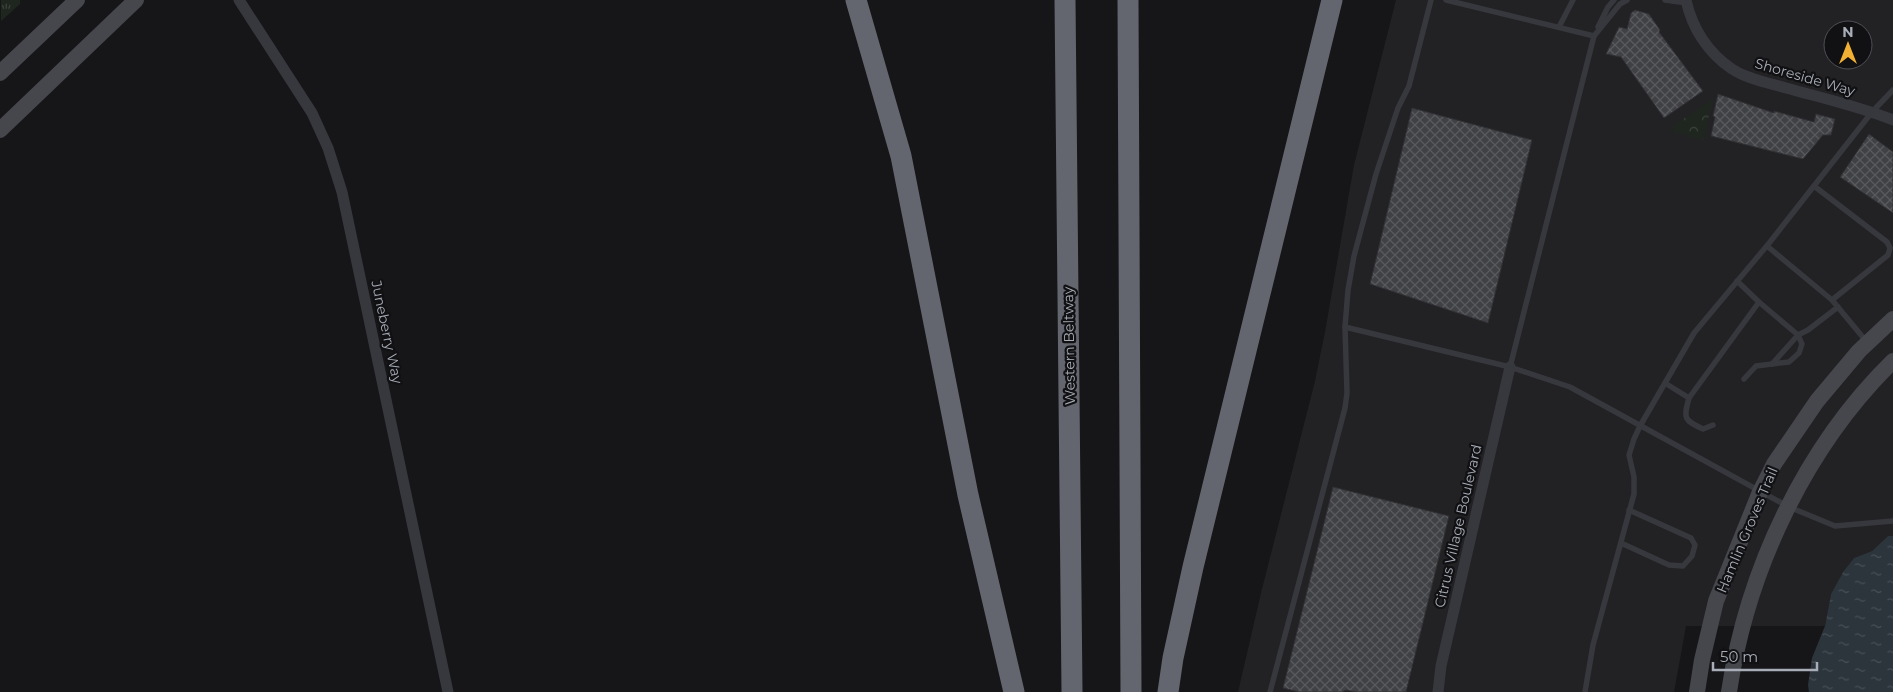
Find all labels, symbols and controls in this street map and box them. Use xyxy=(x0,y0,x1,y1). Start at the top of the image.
north arrow xyxy=(1823,20,1873,70)
text: N xyxy=(1842,23,1854,41)
street label: Shoreside Way xyxy=(1753,54,1858,100)
street label: Juneberry Way xyxy=(367,278,407,386)
street label: Western Beltway xyxy=(1059,286,1079,405)
street label: Citrus Village Boulevard xyxy=(1430,443,1486,609)
street label: Hamlin Groves Trail xyxy=(1712,464,1782,596)
scale bar xyxy=(1713,640,1817,672)
text: 50 m xyxy=(1720,647,1758,666)

